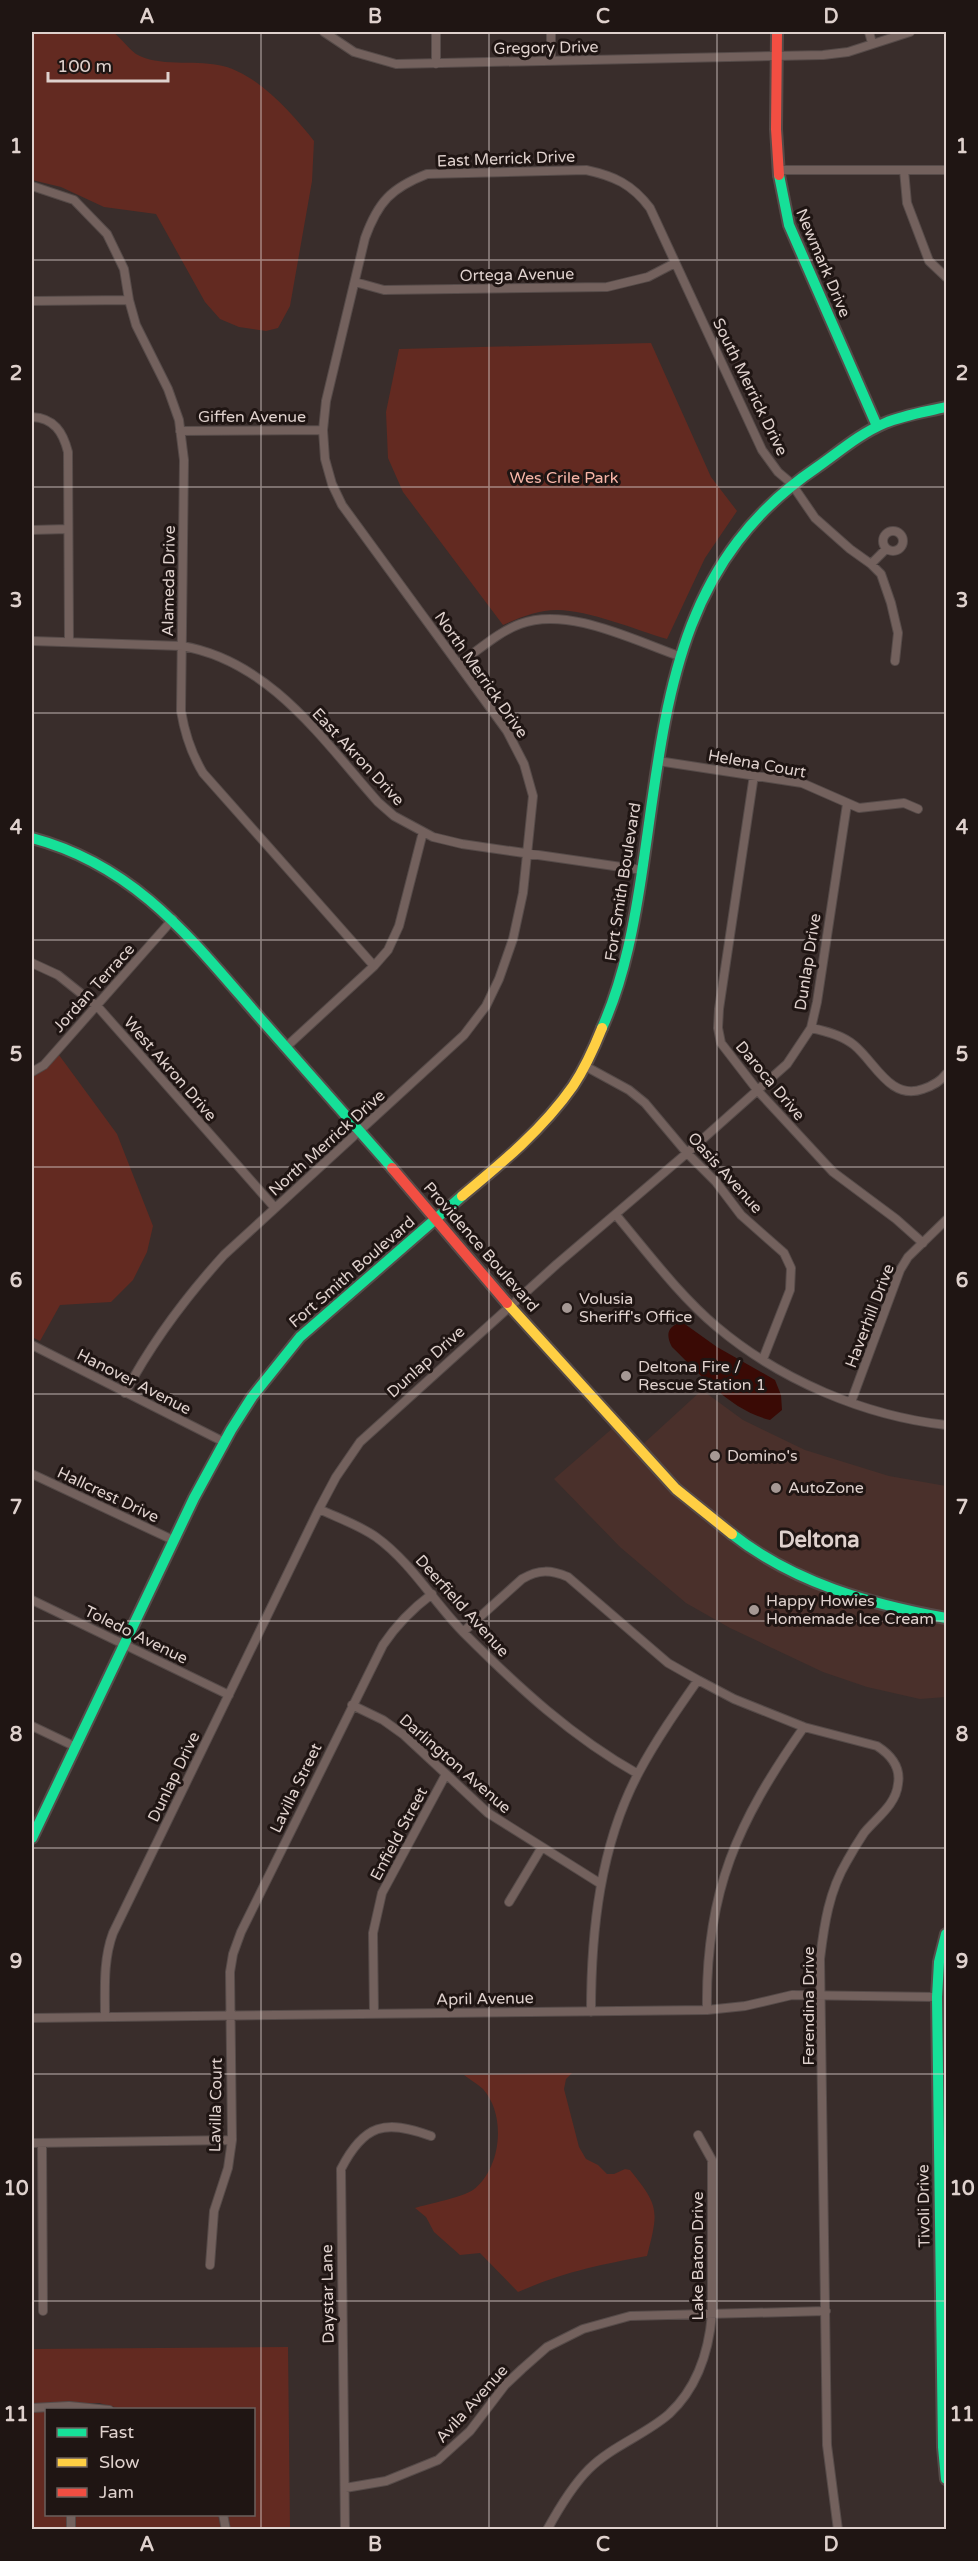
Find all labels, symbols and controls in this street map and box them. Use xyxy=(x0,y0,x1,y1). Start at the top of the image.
text: A xyxy=(140,5,155,29)
text: B xyxy=(368,5,382,29)
text: C xyxy=(596,5,610,29)
text: D xyxy=(823,5,839,29)
street label: Gregory Drive xyxy=(493,37,599,59)
scale bar xyxy=(48,45,168,83)
text: 100 m xyxy=(57,55,112,77)
text: 1 xyxy=(10,135,22,159)
text: 1 xyxy=(956,135,968,159)
street label: East Merrick Drive xyxy=(437,147,575,171)
street label: Newmark Drive xyxy=(791,206,855,320)
street label: Ortega Avenue xyxy=(460,264,574,286)
street label: South Merrick Drive xyxy=(708,315,792,459)
text: 2 xyxy=(10,362,22,386)
text: 2 xyxy=(956,362,968,386)
street label: Giffen Avenue xyxy=(198,407,306,427)
park label: Wes Crile Park xyxy=(510,468,619,488)
street label: Alameda Drive xyxy=(158,525,180,637)
text: 3 xyxy=(10,589,22,613)
text: 3 xyxy=(956,589,968,613)
street label: North Merrick Drive xyxy=(430,608,532,742)
street label: East Akron Drive xyxy=(308,704,408,810)
street label: Helena Court xyxy=(706,746,808,782)
street label: Fort Smith Boulevard xyxy=(601,801,645,963)
text: 4 xyxy=(10,816,23,840)
text: 4 xyxy=(956,816,969,840)
street label: Dunlap Drive xyxy=(790,912,826,1012)
street label: Jordan Terrace xyxy=(49,939,139,1037)
street label: West Akron Drive xyxy=(119,1013,221,1125)
street label: Daroca Drive xyxy=(731,1037,809,1125)
text: 5 xyxy=(10,1043,22,1067)
text: 5 xyxy=(956,1043,968,1067)
street label: North Merrick Drive xyxy=(265,1085,389,1201)
street label: Oasis Avenue xyxy=(683,1128,767,1218)
street label: Providence Boulevard xyxy=(419,1178,543,1316)
street label: Fort Smith Boulevard xyxy=(285,1212,419,1332)
street label: Haverhill Drive xyxy=(841,1261,899,1371)
text: 6 xyxy=(10,1269,22,1293)
text: 6 xyxy=(956,1269,968,1293)
place label: Volusia Sheriff's Office xyxy=(579,1289,692,1327)
marker: Volusia Sheriff's Office xyxy=(560,1301,574,1315)
street label: Dunlap Drive xyxy=(383,1322,469,1402)
street label: Hanover Avenue xyxy=(74,1345,194,1419)
place label: Deltona Fire / Rescue Station 1 xyxy=(638,1357,766,1395)
marker: Deltona Fire / Rescue Station 1 xyxy=(619,1369,633,1383)
place label: Domino's xyxy=(727,1446,798,1466)
marker: Domino's xyxy=(708,1449,722,1463)
street label: Hallcrest Drive xyxy=(54,1463,162,1527)
place label: AutoZone xyxy=(788,1478,864,1498)
marker: AutoZone xyxy=(769,1481,783,1495)
text: 7 xyxy=(10,1496,22,1520)
text: 7 xyxy=(956,1496,968,1520)
district label: Deltona xyxy=(778,1527,860,1553)
street label: Deerfield Avenue xyxy=(411,1551,513,1661)
place label: Happy Howies Homemade Ice Cream xyxy=(766,1591,934,1629)
street label: Toledo Avenue xyxy=(81,1601,191,1669)
marker: Happy Howies Homemade Ice Cream xyxy=(747,1603,761,1617)
street label: Darlington Avenue xyxy=(395,1710,515,1818)
text: 8 xyxy=(10,1723,22,1747)
text: 8 xyxy=(956,1723,968,1747)
street label: Dunlap Drive xyxy=(144,1729,204,1825)
street label: Lavilla Street xyxy=(266,1740,326,1836)
street label: Enfield Street xyxy=(366,1784,432,1884)
street label: Ferendina Drive xyxy=(799,1946,819,2066)
text: 9 xyxy=(10,1950,22,1974)
text: 9 xyxy=(956,1950,968,1974)
street label: April Avenue xyxy=(436,1988,534,2010)
street label: Lavilla Court xyxy=(205,2058,227,2152)
street label: Tivoli Drive xyxy=(913,2164,935,2248)
text: 10 xyxy=(3,2177,29,2201)
text: 10 xyxy=(949,2177,975,2201)
street label: Lake Baton Drive xyxy=(688,2192,708,2320)
street label: Daystar Lane xyxy=(317,2244,339,2344)
street label: Avila Avenue xyxy=(432,2361,512,2447)
text: 11 xyxy=(3,2403,29,2427)
text: 11 xyxy=(949,2403,975,2427)
legend xyxy=(45,2408,255,2516)
text: Fast xyxy=(99,2421,134,2443)
text: Slow xyxy=(99,2451,140,2473)
text: Jam xyxy=(99,2481,134,2503)
text: A xyxy=(140,2533,155,2557)
text: B xyxy=(368,2533,382,2557)
text: C xyxy=(596,2533,610,2557)
text: D xyxy=(823,2533,839,2557)

